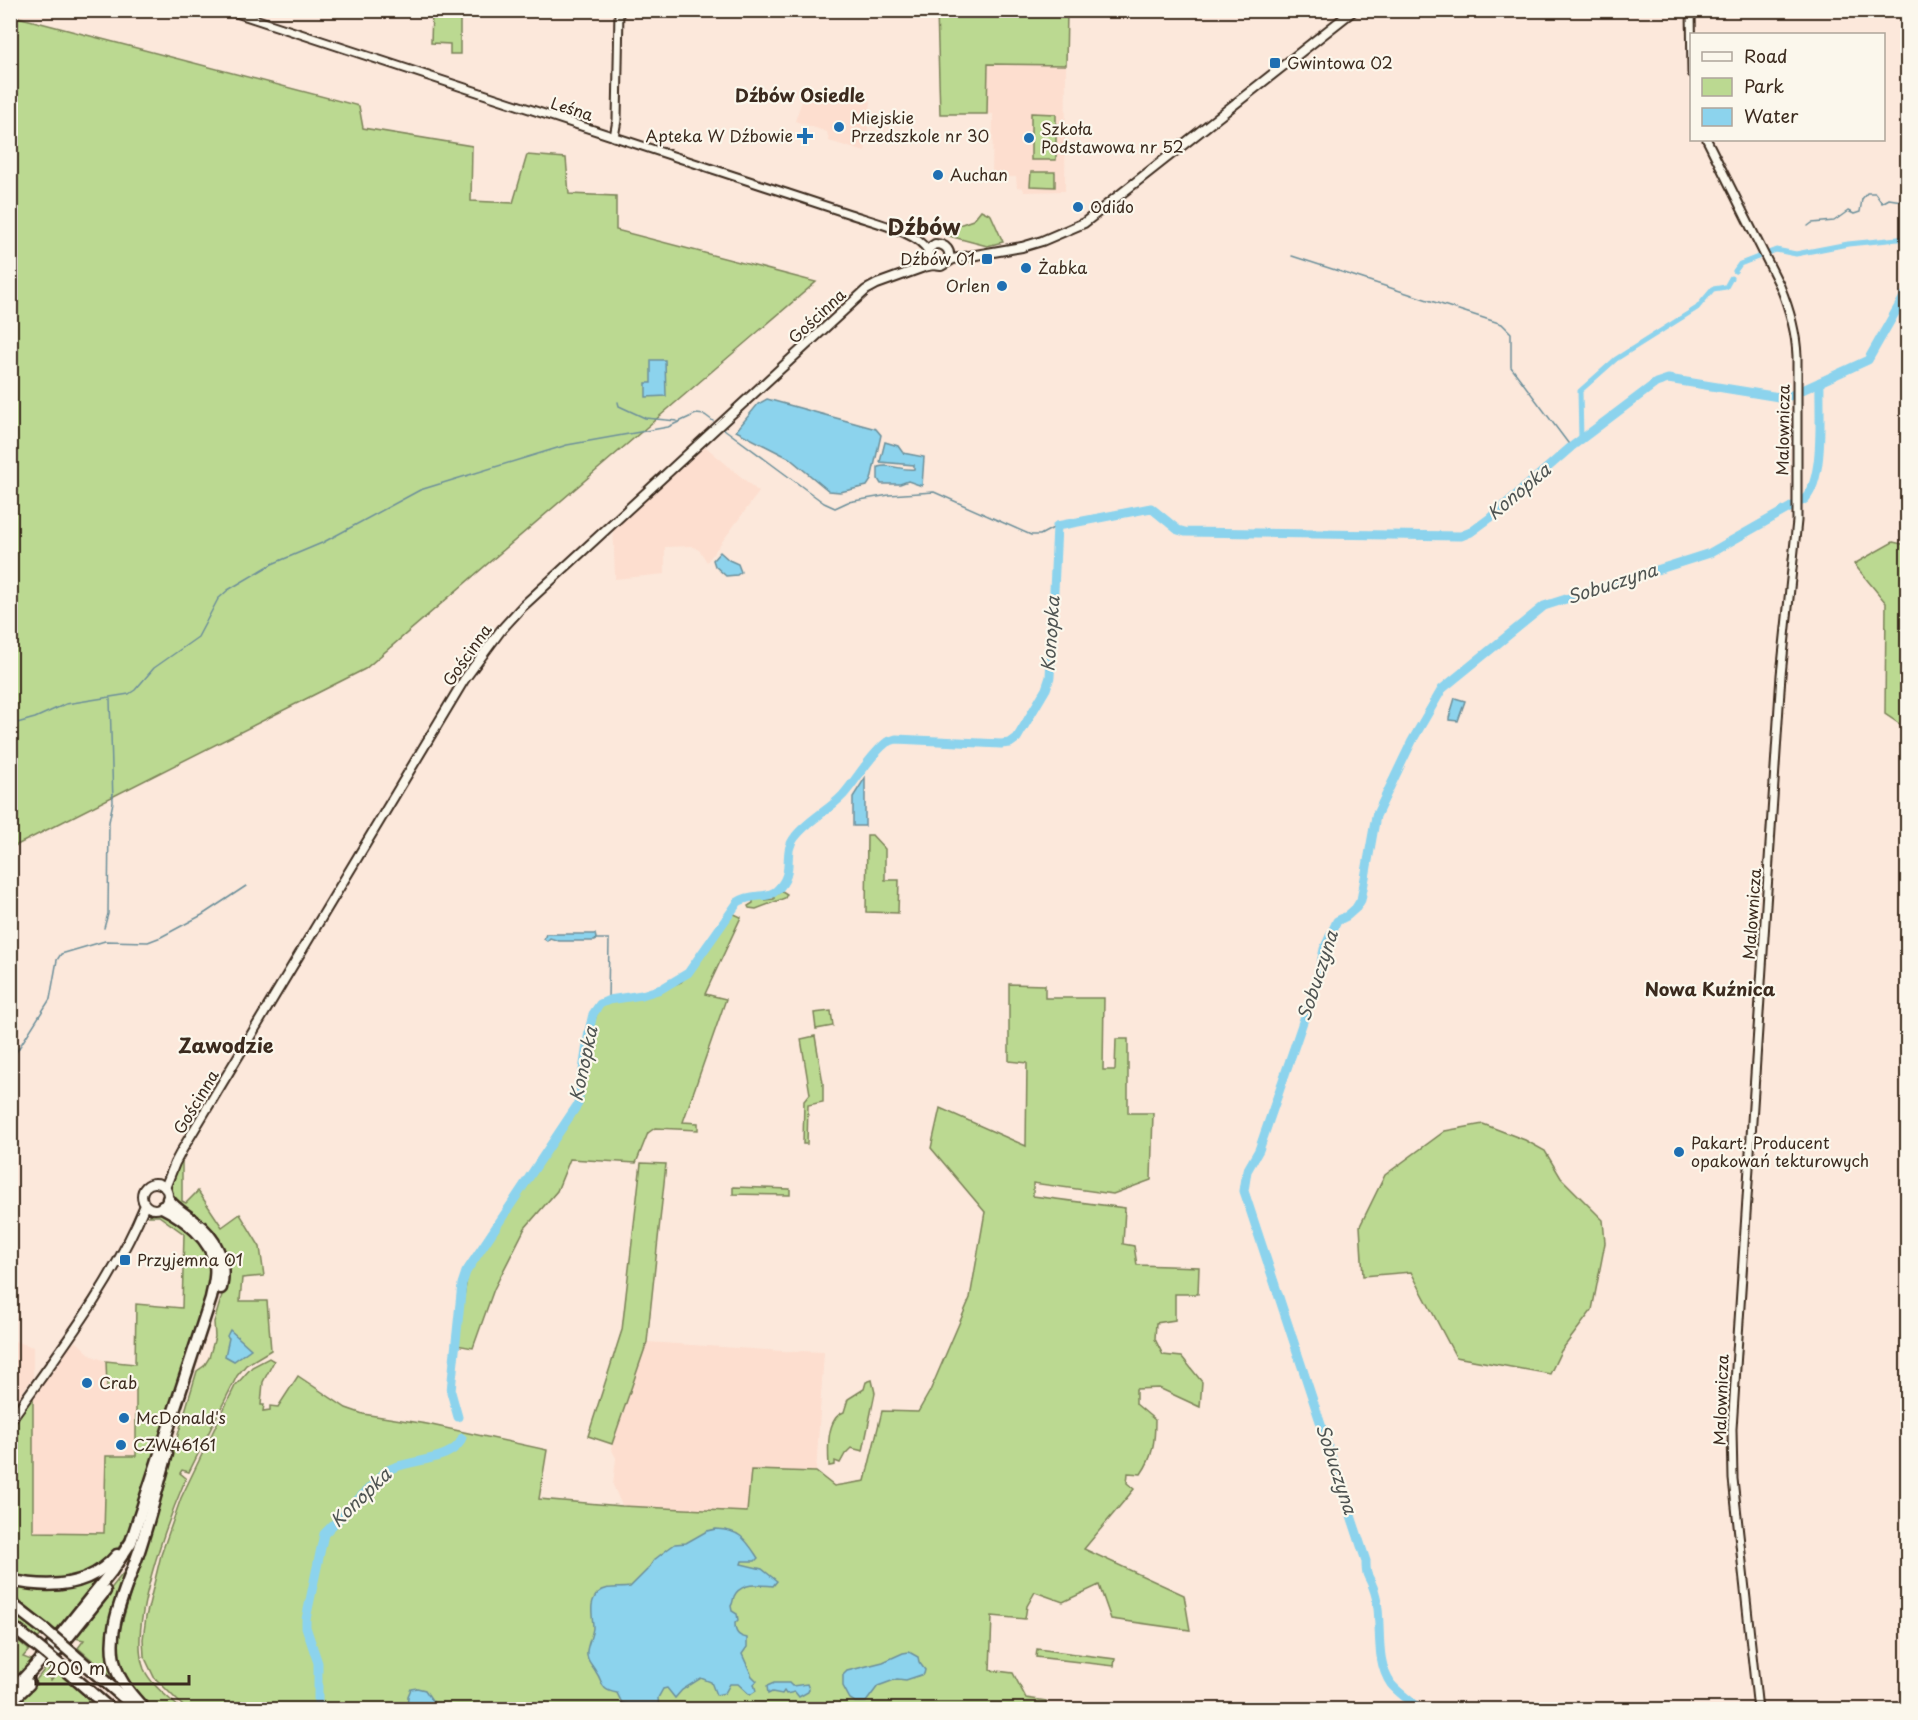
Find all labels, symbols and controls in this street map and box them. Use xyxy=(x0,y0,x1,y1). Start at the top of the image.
legend xyxy=(1690,33,1885,141)
text: Road xyxy=(1744,42,1788,69)
place label: Gwintowa 02 xyxy=(1287,50,1393,74)
marker: Gwintowa 02 xyxy=(1268,56,1282,70)
text: Park xyxy=(1744,72,1784,99)
district label: Dźbów Osiedle xyxy=(735,81,865,108)
street label: Leśna xyxy=(548,90,597,126)
text: Water xyxy=(1744,102,1799,129)
place label: Miejskie Przedszkole nr 30 xyxy=(851,105,989,147)
place label: Szkoła Podstawowa nr 52 xyxy=(1041,116,1184,158)
marker: Miejskie Przedszkole nr 30 xyxy=(832,120,846,134)
place label: Apteka W Dźbowie xyxy=(646,123,793,147)
marker: Apteka W Dźbowie xyxy=(798,129,812,143)
marker: Szkoła Podstawowa nr 52 xyxy=(1022,131,1036,145)
place label: Auchan xyxy=(950,162,1008,186)
marker: Auchan xyxy=(931,168,945,182)
place label: Odido xyxy=(1090,194,1134,218)
marker: Odido xyxy=(1071,200,1085,214)
district label: Dźbów xyxy=(887,209,961,242)
place label: Dźbów 01 xyxy=(900,246,975,270)
marker: Dźbów 01 xyxy=(980,252,994,266)
place label: Żabka xyxy=(1038,255,1087,279)
marker: Żabka xyxy=(1019,261,1033,275)
place label: Orlen xyxy=(946,273,990,297)
marker: Orlen xyxy=(995,279,1009,293)
street label: Gościnna xyxy=(782,282,851,348)
street label: Malownicza xyxy=(1769,384,1795,476)
water label: Konopka xyxy=(1480,456,1556,525)
water label: Sobuczyna xyxy=(1563,555,1661,610)
water label: Konopka xyxy=(1033,595,1066,673)
street label: Gościnna xyxy=(436,618,496,690)
street label: Malownicza xyxy=(1736,868,1766,960)
water label: Sobuczyna xyxy=(1289,926,1344,1024)
district label: Nowa Kuźnica xyxy=(1645,975,1776,1002)
water label: Konopka xyxy=(561,1023,604,1103)
district label: Zawodzie xyxy=(178,1030,274,1060)
street label: Gościnna xyxy=(167,1065,224,1138)
place label: Pakart. Producent opakowań tekturowych xyxy=(1691,1130,1869,1172)
marker: Pakart. Producent opakowań tekturowych xyxy=(1672,1145,1686,1159)
place label: Przyjemna 01 xyxy=(137,1247,243,1271)
marker: Przyjemna 01 xyxy=(118,1253,132,1267)
street label: Malownicza xyxy=(1706,1354,1734,1446)
place label: Crab xyxy=(99,1370,137,1394)
marker: Crab xyxy=(80,1376,94,1390)
place label: McDonald's xyxy=(136,1405,226,1429)
marker: McDonald's xyxy=(117,1411,131,1425)
water label: Sobuczyna xyxy=(1310,1420,1365,1518)
place label: CZW46161 xyxy=(133,1432,216,1456)
marker: CZW46161 xyxy=(114,1438,128,1452)
water label: Konopka xyxy=(323,1460,397,1533)
scale bar xyxy=(36,1648,189,1686)
text: 200 m xyxy=(45,1654,105,1681)

